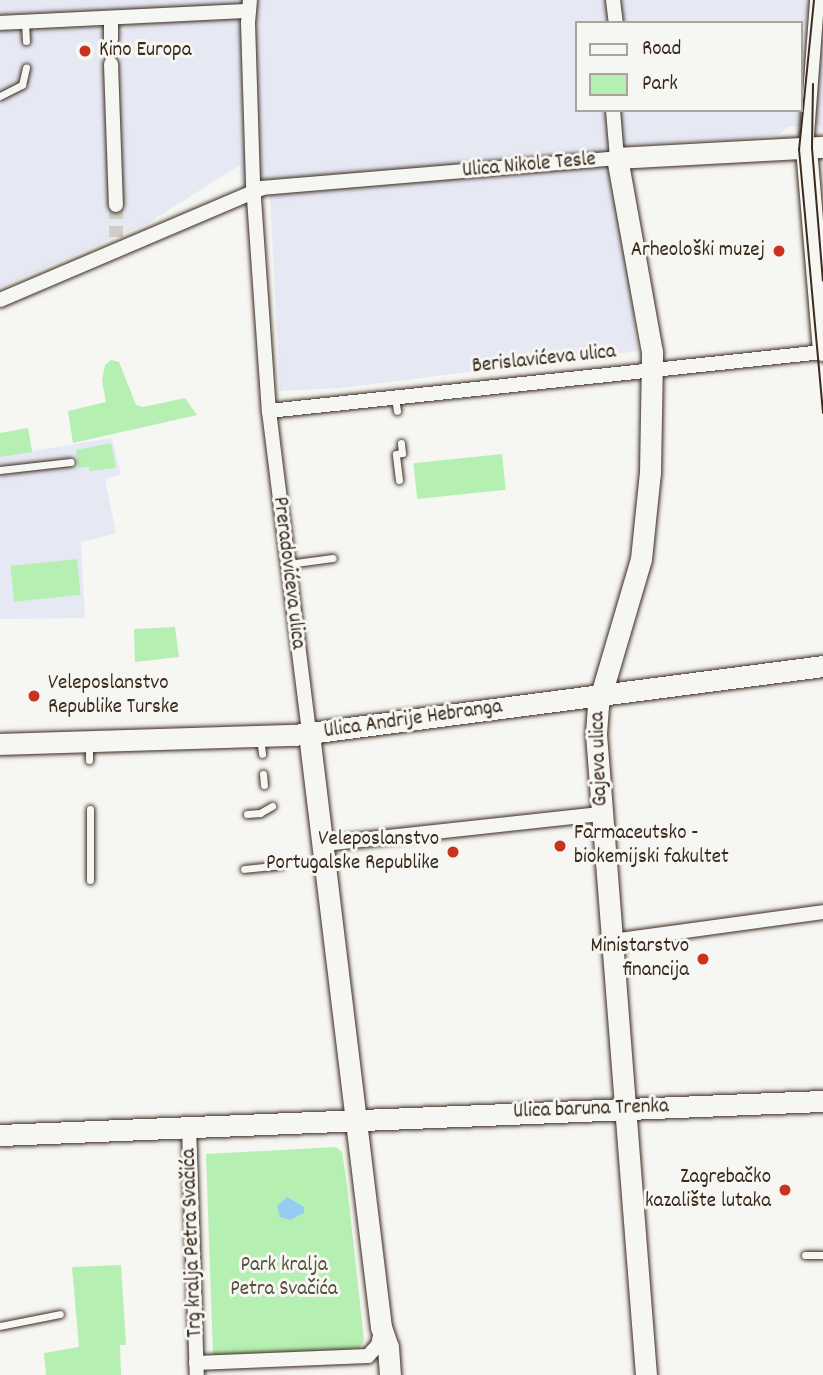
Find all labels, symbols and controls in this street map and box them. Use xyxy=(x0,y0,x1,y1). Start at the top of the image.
legend xyxy=(574,21,802,112)
text: Road xyxy=(642,35,681,65)
place label: Kino Europa xyxy=(99,38,192,64)
marker: Kino Europa xyxy=(77,43,93,59)
text: Park xyxy=(642,70,678,100)
street label: Ulica Nikole Tesle xyxy=(461,148,597,184)
place label: Arheološki muzej xyxy=(631,238,765,264)
marker: Arheološki muzej xyxy=(771,243,787,259)
street label: Berislavićeva ulica xyxy=(471,340,617,380)
street label: Preradovićeva ulica xyxy=(266,495,310,651)
place label: Veleposlanstvo Republike Turske xyxy=(48,671,179,721)
marker: Veleposlanstvo Republike Turske xyxy=(26,688,42,704)
street label: Ulica Andrije Hebranga xyxy=(322,695,504,745)
street label: Gajeva ulica xyxy=(586,711,614,807)
place label: Farmaceutsko - biokemijski fakultet xyxy=(574,821,729,871)
place label: Veleposlanstvo Portugalske Republike xyxy=(266,827,439,877)
marker: Farmaceutsko - biokemijski fakultet xyxy=(552,838,568,854)
marker: Veleposlanstvo Portugalske Republike xyxy=(445,844,461,860)
place label: Ministarstvo financija xyxy=(590,934,689,984)
marker: Ministarstvo financija xyxy=(695,951,711,967)
street label: Ulica baruna Trenka xyxy=(513,1095,669,1125)
street label: Trg kralja Petra Svačića xyxy=(177,1148,209,1338)
place label: Zagrebačko kazalište lutaka xyxy=(645,1165,771,1215)
marker: Zagrebačko kazalište lutaka xyxy=(777,1182,793,1198)
park label: Park kralja Petra Svačića xyxy=(230,1253,338,1303)

